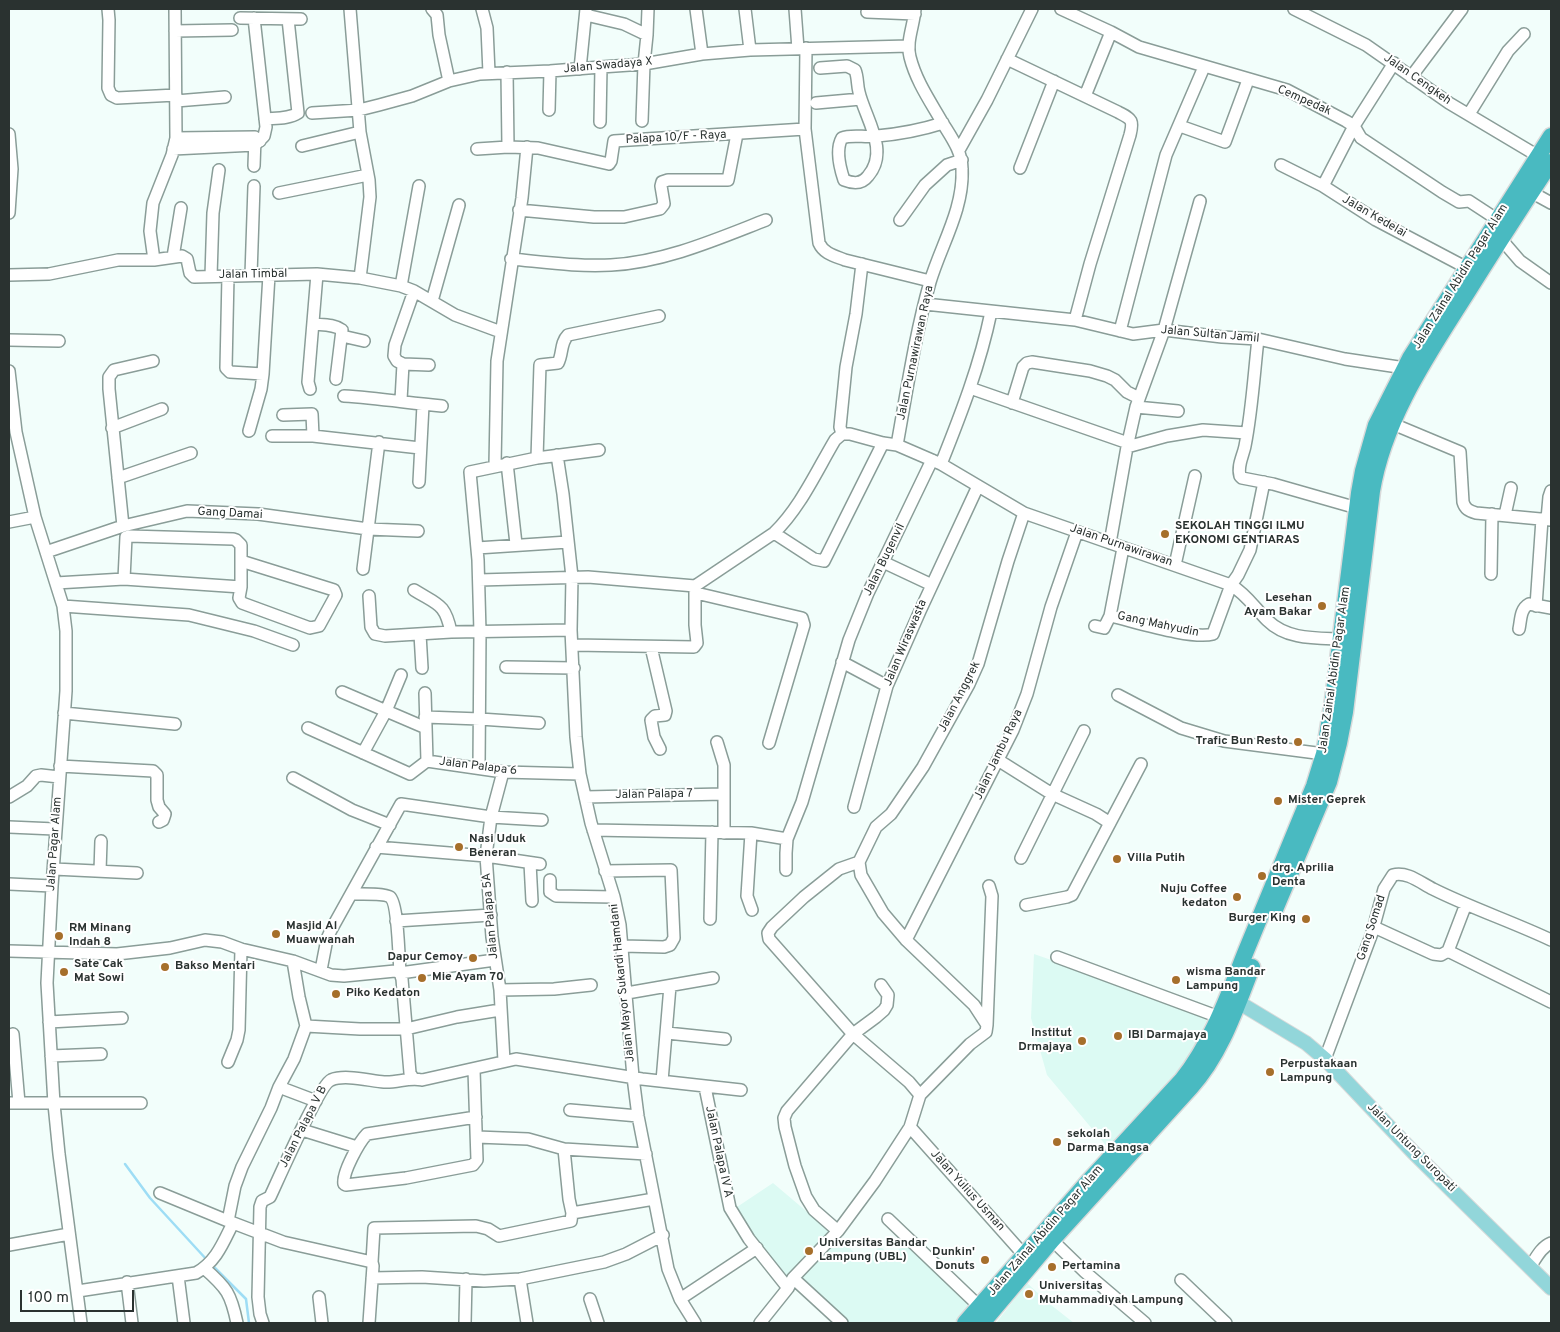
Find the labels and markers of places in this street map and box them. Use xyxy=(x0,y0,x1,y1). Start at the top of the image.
place label: SEKOLAH TINGGI ILMU EKONOMI GENTIARAS xyxy=(1175,520,1304,548)
marker: SEKOLAH TINGGI ILMU EKONOMI GENTIARAS xyxy=(1159,528,1171,540)
place label: Lesehan Ayam Bakar xyxy=(1244,592,1312,620)
marker: Lesehan Ayam Bakar xyxy=(1316,600,1328,612)
place label: Trafic Bun Resto xyxy=(1196,735,1288,749)
marker: Trafic Bun Resto xyxy=(1292,736,1304,748)
place label: Mister Geprek xyxy=(1288,794,1366,808)
marker: Mister Geprek xyxy=(1272,795,1284,807)
place label: Nasi Uduk Beneran xyxy=(469,833,526,861)
marker: Nasi Uduk Beneran xyxy=(453,841,465,853)
place label: Villa Putih xyxy=(1127,852,1185,866)
marker: Villa Putih xyxy=(1111,853,1123,865)
place label: drg. Aprilia Denta xyxy=(1272,862,1334,890)
marker: drg. Aprilia Denta xyxy=(1256,870,1268,882)
place label: Nuju Coffee kedaton xyxy=(1160,883,1227,911)
marker: Nuju Coffee kedaton xyxy=(1231,891,1243,903)
place label: Burger King xyxy=(1228,912,1296,926)
marker: Burger King xyxy=(1300,913,1312,925)
place label: Masjid Al Muawwanah xyxy=(286,920,355,948)
place label: RM Minang Indah 8 xyxy=(69,922,131,950)
marker: Masjid Al Muawwanah xyxy=(270,928,282,940)
marker: RM Minang Indah 8 xyxy=(53,930,65,942)
place label: Dapur Cemoy xyxy=(388,951,463,965)
marker: Dapur Cemoy xyxy=(467,952,479,964)
place label: Sate Cak Mat Sowi xyxy=(74,958,124,986)
place label: Bakso Mentari xyxy=(175,960,255,974)
marker: Bakso Mentari xyxy=(159,961,171,973)
marker: Sate Cak Mat Sowi xyxy=(58,966,70,978)
place label: wisma Bandar Lampung xyxy=(1186,966,1265,994)
place label: Mie Ayam 70 xyxy=(432,971,504,985)
marker: Mie Ayam 70 xyxy=(416,972,428,984)
marker: wisma Bandar Lampung xyxy=(1170,974,1182,986)
place label: Piko Kedaton xyxy=(346,987,420,1001)
marker: Piko Kedaton xyxy=(330,988,342,1000)
place label: Institut Drmajaya xyxy=(1018,1027,1072,1055)
place label: IBI Darmajaya xyxy=(1128,1029,1207,1043)
marker: IBI Darmajaya xyxy=(1112,1030,1124,1042)
marker: Institut Drmajaya xyxy=(1076,1035,1088,1047)
place label: Perpustakaan Lampung xyxy=(1280,1058,1357,1086)
marker: Perpustakaan Lampung xyxy=(1264,1066,1276,1078)
place label: sekolah Darma Bangsa xyxy=(1067,1128,1149,1156)
marker: sekolah Darma Bangsa xyxy=(1051,1136,1063,1148)
place label: Universitas Bandar Lampung (UBL) xyxy=(819,1237,927,1265)
marker: Universitas Bandar Lampung (UBL) xyxy=(803,1245,815,1257)
place label: Dunkin' Donuts xyxy=(932,1246,975,1274)
marker: Dunkin' Donuts xyxy=(979,1254,991,1266)
place label: Pertamina xyxy=(1062,1260,1120,1274)
marker: Pertamina xyxy=(1046,1261,1058,1273)
place label: Universitas Muhammadiyah Lampung xyxy=(1039,1280,1183,1308)
marker: Universitas Muhammadiyah Lampung xyxy=(1023,1288,1035,1300)

